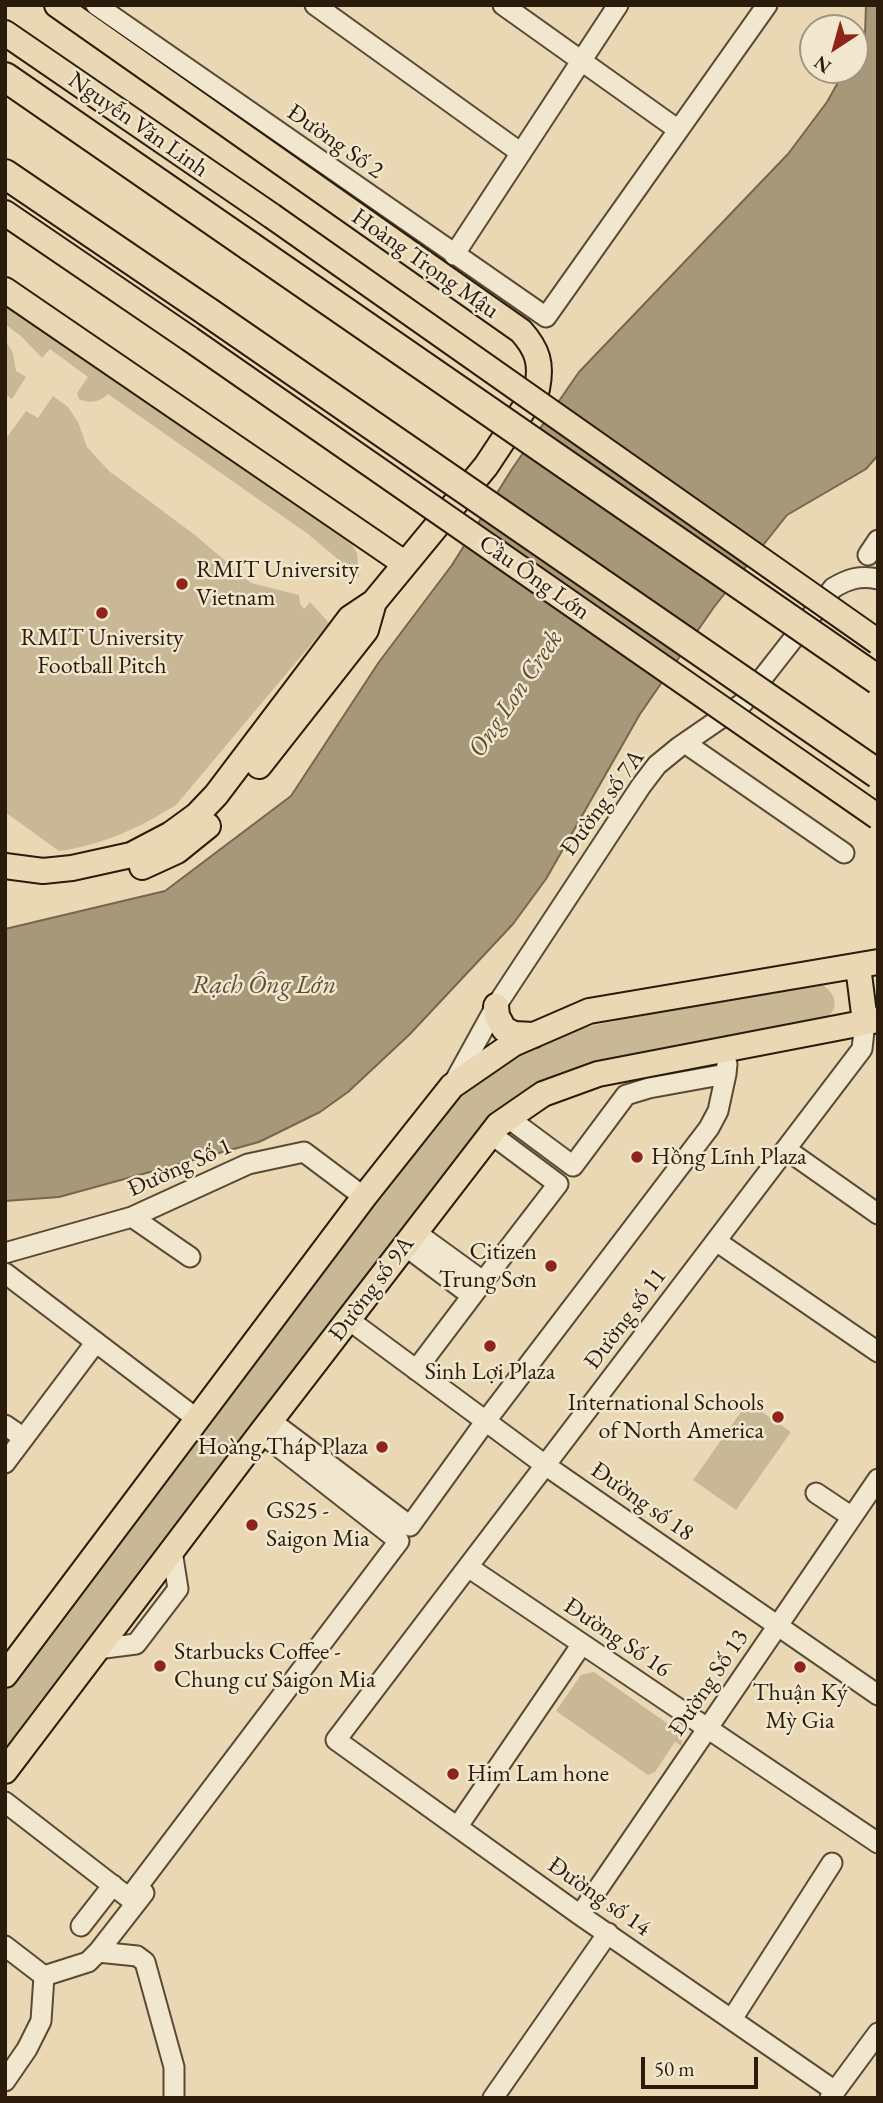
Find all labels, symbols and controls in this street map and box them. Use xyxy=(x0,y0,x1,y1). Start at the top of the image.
north arrow xyxy=(799,14,869,84)
text: N xyxy=(809,50,836,79)
street label: Nguyễn Văn Linh xyxy=(62,66,214,184)
street label: Đường Số 2 xyxy=(281,98,389,186)
street label: Hoàng Trọng Mậu xyxy=(346,203,504,325)
street label: Cầu Ông Lớn xyxy=(473,529,595,627)
place label: RMIT University Vietnam xyxy=(196,556,359,612)
marker: RMIT University Vietnam xyxy=(174,576,190,592)
marker: RMIT University Football Pitch xyxy=(94,605,110,621)
place label: RMIT University Football Pitch xyxy=(20,624,184,680)
water label: Ong Lon Creek xyxy=(462,624,570,764)
street label: Đường số 7A xyxy=(555,744,651,862)
water label: Rạch Ông Lớn xyxy=(192,970,336,1002)
street label: Đường Số 1 xyxy=(123,1132,237,1204)
place label: Hồng Lĩnh Plaza xyxy=(651,1143,807,1171)
marker: Hồng Lĩnh Plaza xyxy=(629,1149,645,1165)
street label: Đường số 9A xyxy=(323,1231,421,1347)
place label: Citizen Trung Sơn xyxy=(439,1238,537,1294)
marker: Citizen Trung Sơn xyxy=(543,1258,559,1274)
street label: Đường số 11 xyxy=(579,1263,673,1375)
marker: Sinh Lợi Plaza xyxy=(482,1338,498,1354)
place label: Sinh Lợi Plaza xyxy=(425,1358,555,1386)
place label: International Schools of North America xyxy=(568,1389,764,1445)
marker: International Schools of North America xyxy=(770,1409,786,1425)
place label: Hoàng Tháp Plaza xyxy=(198,1433,368,1461)
marker: Hoàng Tháp Plaza xyxy=(374,1439,390,1455)
street label: Đường số 18 xyxy=(585,1456,699,1548)
place label: GS25 - Saigon Mia xyxy=(266,1497,369,1553)
marker: GS25 - Saigon Mia xyxy=(244,1517,260,1533)
street label: Đường Số 16 xyxy=(558,1592,676,1684)
street label: Đường Số 13 xyxy=(663,1624,755,1742)
place label: Starbucks Coffee - Chung cư Saigon Mia xyxy=(174,1638,375,1694)
marker: Starbucks Coffee - Chung cư Saigon Mia xyxy=(152,1658,168,1674)
marker: Thuận Ký Mỳ Gia xyxy=(792,1659,808,1675)
place label: Thuận Ký Mỳ Gia xyxy=(753,1679,847,1735)
place label: Him Lam hone xyxy=(467,1760,609,1788)
marker: Him Lam hone xyxy=(445,1766,461,1782)
street label: Đường số 14 xyxy=(542,1851,656,1943)
scale bar xyxy=(645,2044,762,2088)
text: 50 m xyxy=(654,2055,695,2082)

